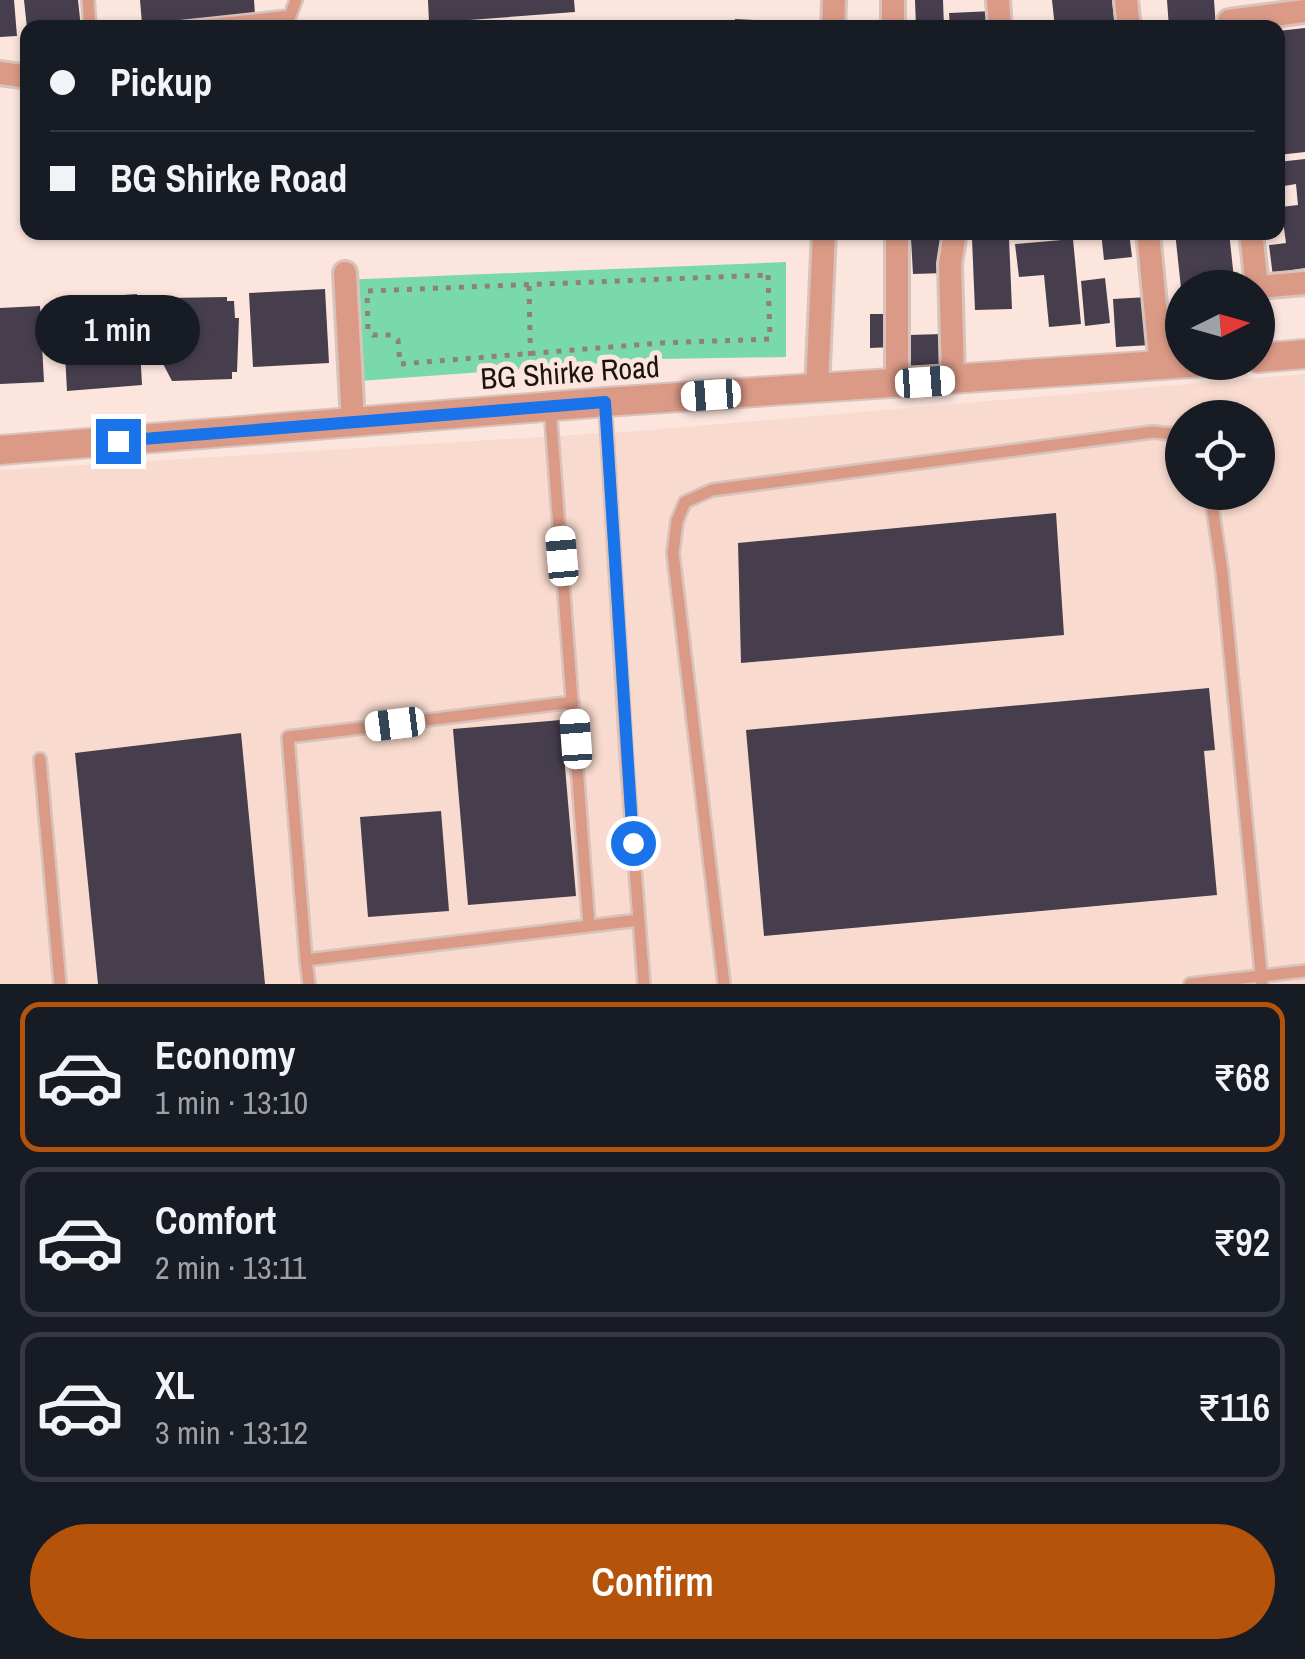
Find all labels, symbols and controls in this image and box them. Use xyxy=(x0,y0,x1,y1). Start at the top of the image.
text: Pickup xyxy=(110,57,212,108)
text: BG Shirke Road xyxy=(110,153,347,204)
north arrow xyxy=(1165,270,1275,380)
map controls xyxy=(1165,270,1275,510)
callout: 1 min xyxy=(36,296,200,366)
text: 1 min xyxy=(84,308,151,351)
street label: BG Shirke Road xyxy=(479,346,661,398)
car xyxy=(894,365,956,399)
car xyxy=(680,378,742,412)
button: locate xyxy=(1165,400,1275,510)
route end xyxy=(96,419,141,464)
car xyxy=(544,525,580,587)
car xyxy=(363,705,427,743)
car xyxy=(559,708,593,770)
route start xyxy=(611,821,656,866)
text: Economy xyxy=(155,1030,295,1081)
icon: car xyxy=(35,1032,125,1122)
text: ₹68 xyxy=(1214,1052,1270,1103)
text: 1 min · 13:10 xyxy=(155,1081,308,1124)
text: Comfort xyxy=(155,1195,276,1246)
icon: car xyxy=(35,1197,125,1287)
text: ₹92 xyxy=(1214,1217,1270,1268)
text: 2 min · 13:11 xyxy=(155,1246,306,1289)
text: XL xyxy=(155,1360,195,1411)
icon: car xyxy=(35,1362,125,1452)
text: ₹116 xyxy=(1198,1382,1270,1433)
text: 3 min · 13:12 xyxy=(155,1411,308,1454)
button: Confirm xyxy=(30,1524,1275,1639)

